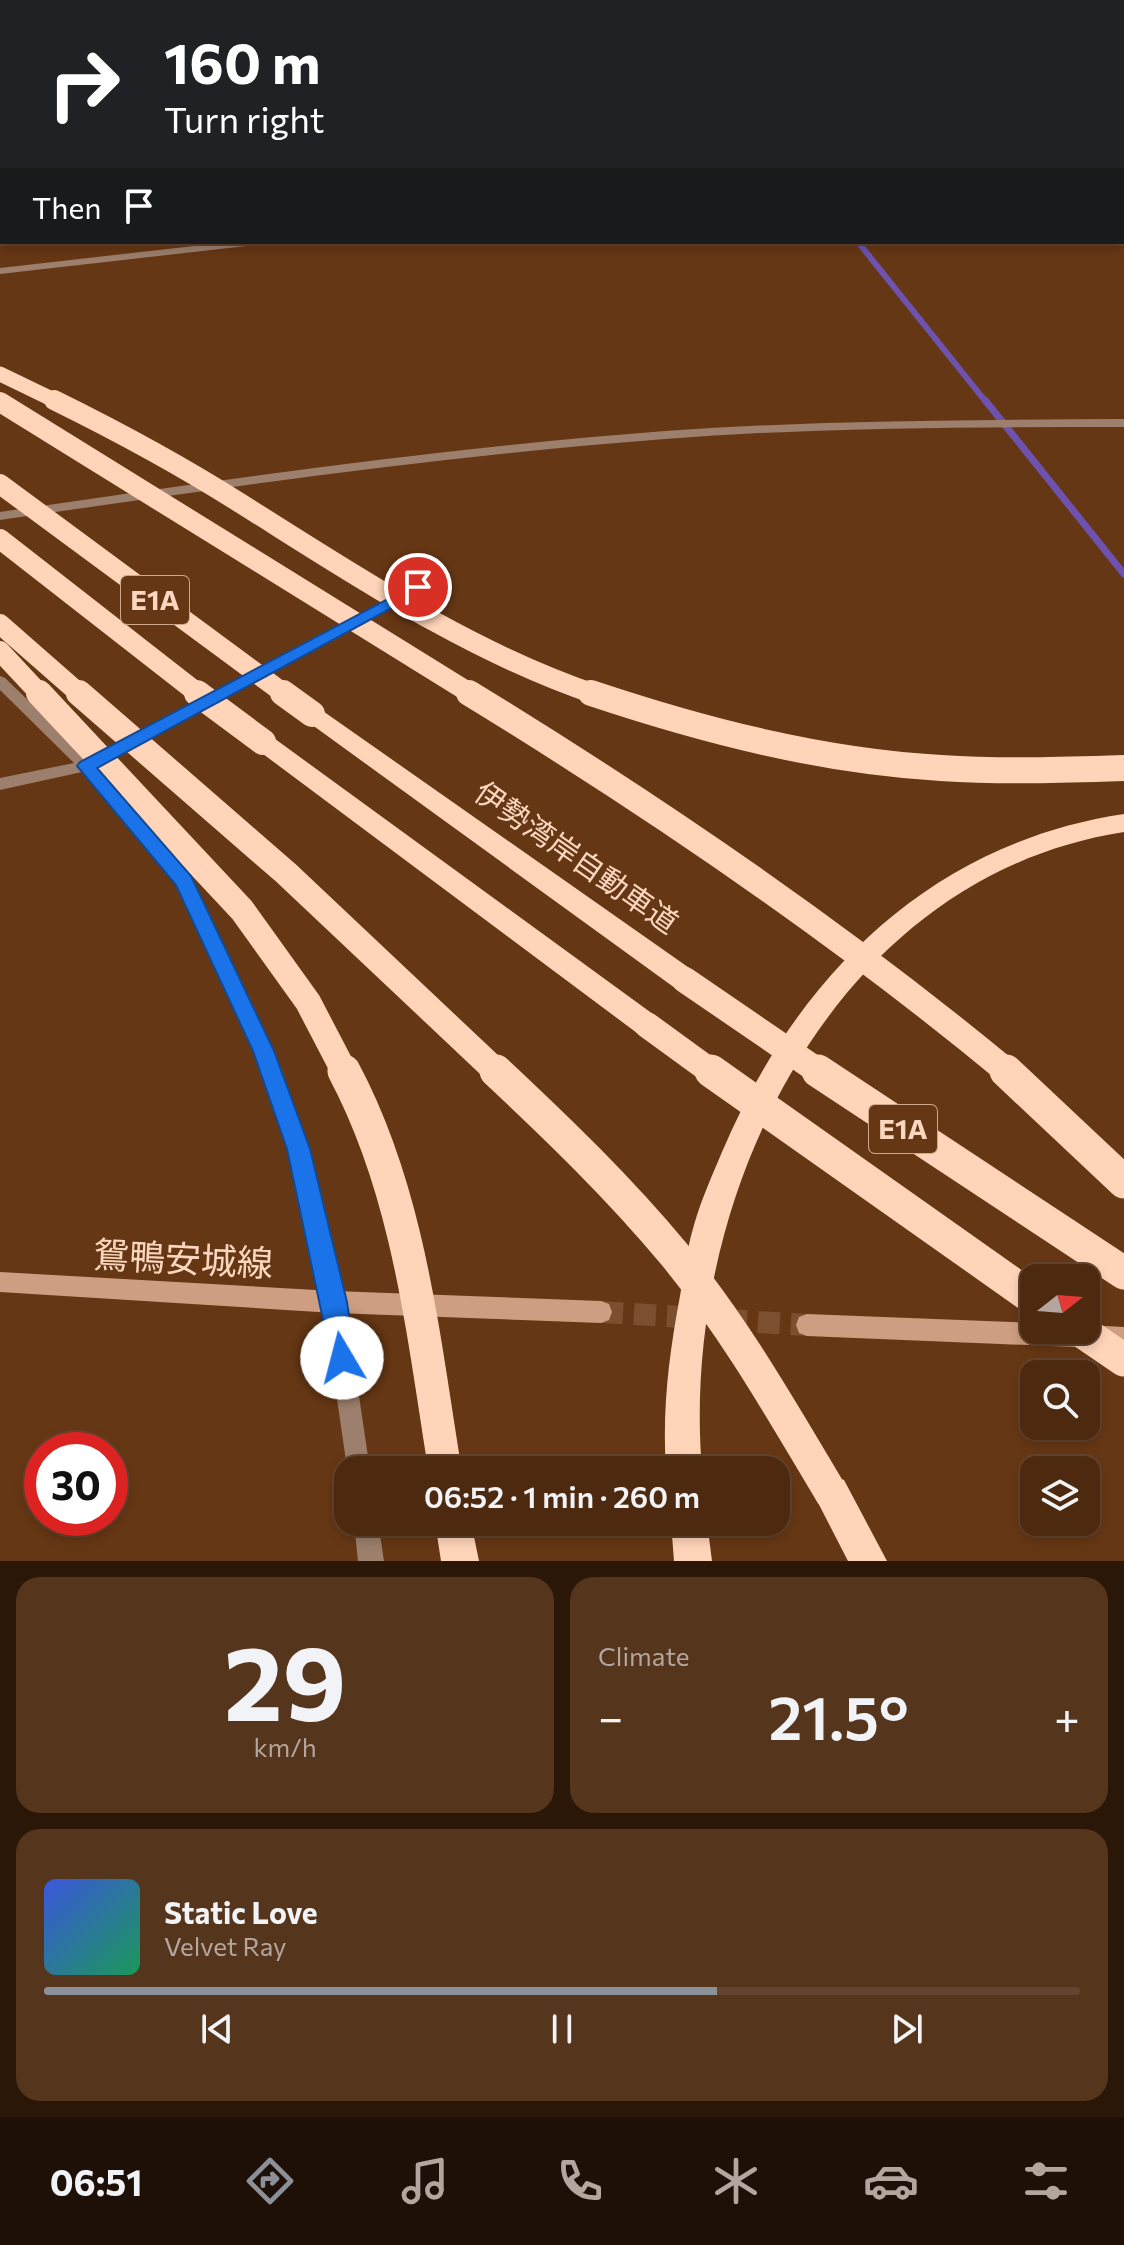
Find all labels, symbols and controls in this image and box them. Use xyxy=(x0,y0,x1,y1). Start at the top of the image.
text: 160 m xyxy=(164,27,321,96)
icon: right xyxy=(32,32,136,136)
text: Turn right xyxy=(164,96,325,140)
icon: arrive xyxy=(117,184,161,228)
text: Then xyxy=(32,188,101,225)
pin xyxy=(384,553,452,621)
icon: arrive xyxy=(396,565,440,609)
road number: E1A xyxy=(121,576,189,624)
street label: 伊勢湾岸自動車道 xyxy=(469,772,686,940)
road number: E1A xyxy=(869,1105,937,1153)
street label: 鴛鴨安城線 xyxy=(92,1230,274,1284)
north arrow xyxy=(1020,1264,1100,1344)
map controls xyxy=(1020,1264,1100,1536)
position arrow xyxy=(300,1316,384,1400)
button: search xyxy=(1020,1360,1100,1440)
speed limit sign: 30 xyxy=(24,1432,128,1536)
button: layers xyxy=(1020,1456,1100,1536)
text: 06:52 · 1 min · 260 m xyxy=(424,1477,700,1514)
text: 29 xyxy=(224,1615,346,1742)
text: Climate xyxy=(598,1640,690,1671)
text: 21.5° xyxy=(768,1679,909,1752)
text: − xyxy=(598,1689,623,1743)
text: + xyxy=(1054,1689,1080,1743)
text: km/h xyxy=(253,1731,317,1762)
text: Static Love xyxy=(164,1893,318,1930)
text: Velvet Ray xyxy=(164,1930,287,1961)
icon: previous xyxy=(195,2007,239,2051)
icon: pause xyxy=(540,2007,584,2051)
icon: next xyxy=(885,2007,929,2051)
icon: directions xyxy=(242,2153,298,2209)
icon: music xyxy=(397,2153,453,2209)
icon: phone xyxy=(552,2153,608,2209)
icon: climate xyxy=(708,2153,764,2209)
icon: car xyxy=(863,2153,919,2209)
icon: filters xyxy=(1018,2153,1074,2209)
text: 06:51 xyxy=(50,2159,143,2203)

